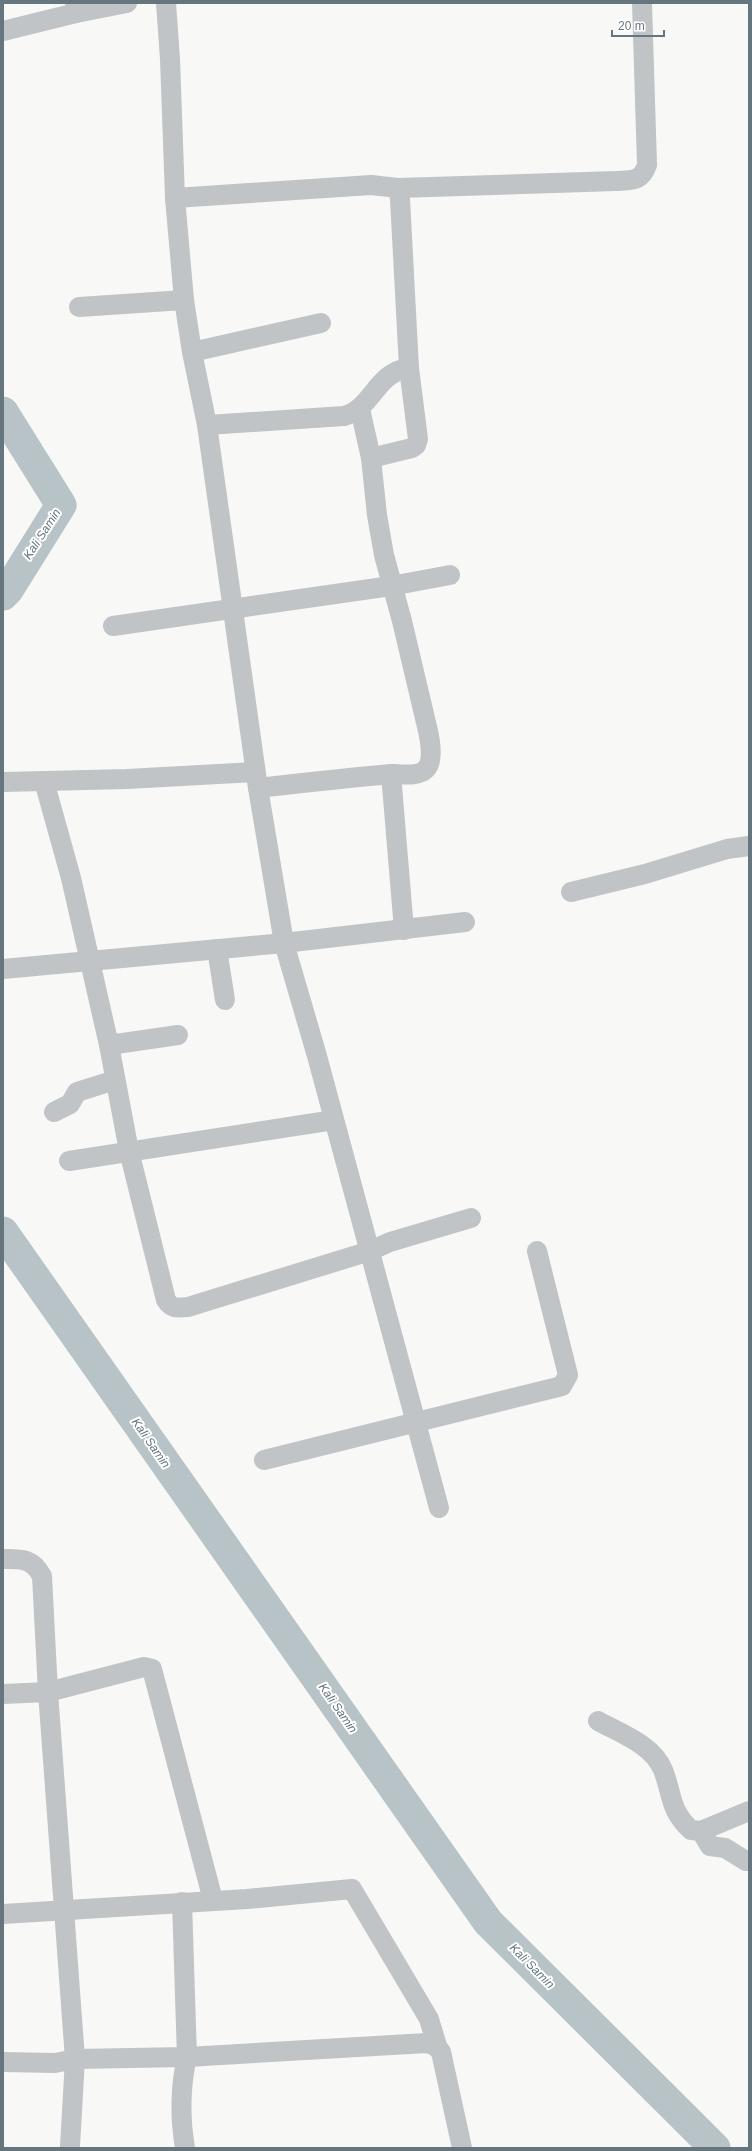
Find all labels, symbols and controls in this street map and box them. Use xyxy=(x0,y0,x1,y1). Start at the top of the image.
scale bar xyxy=(612,12,664,38)
text: 20 m xyxy=(618,19,645,33)
water label: Kali Samin xyxy=(21,506,64,562)
water label: Kali Samin xyxy=(129,1415,173,1471)
water label: Kali Samin xyxy=(316,1680,360,1736)
water label: Kali Samin xyxy=(507,1941,557,1991)

